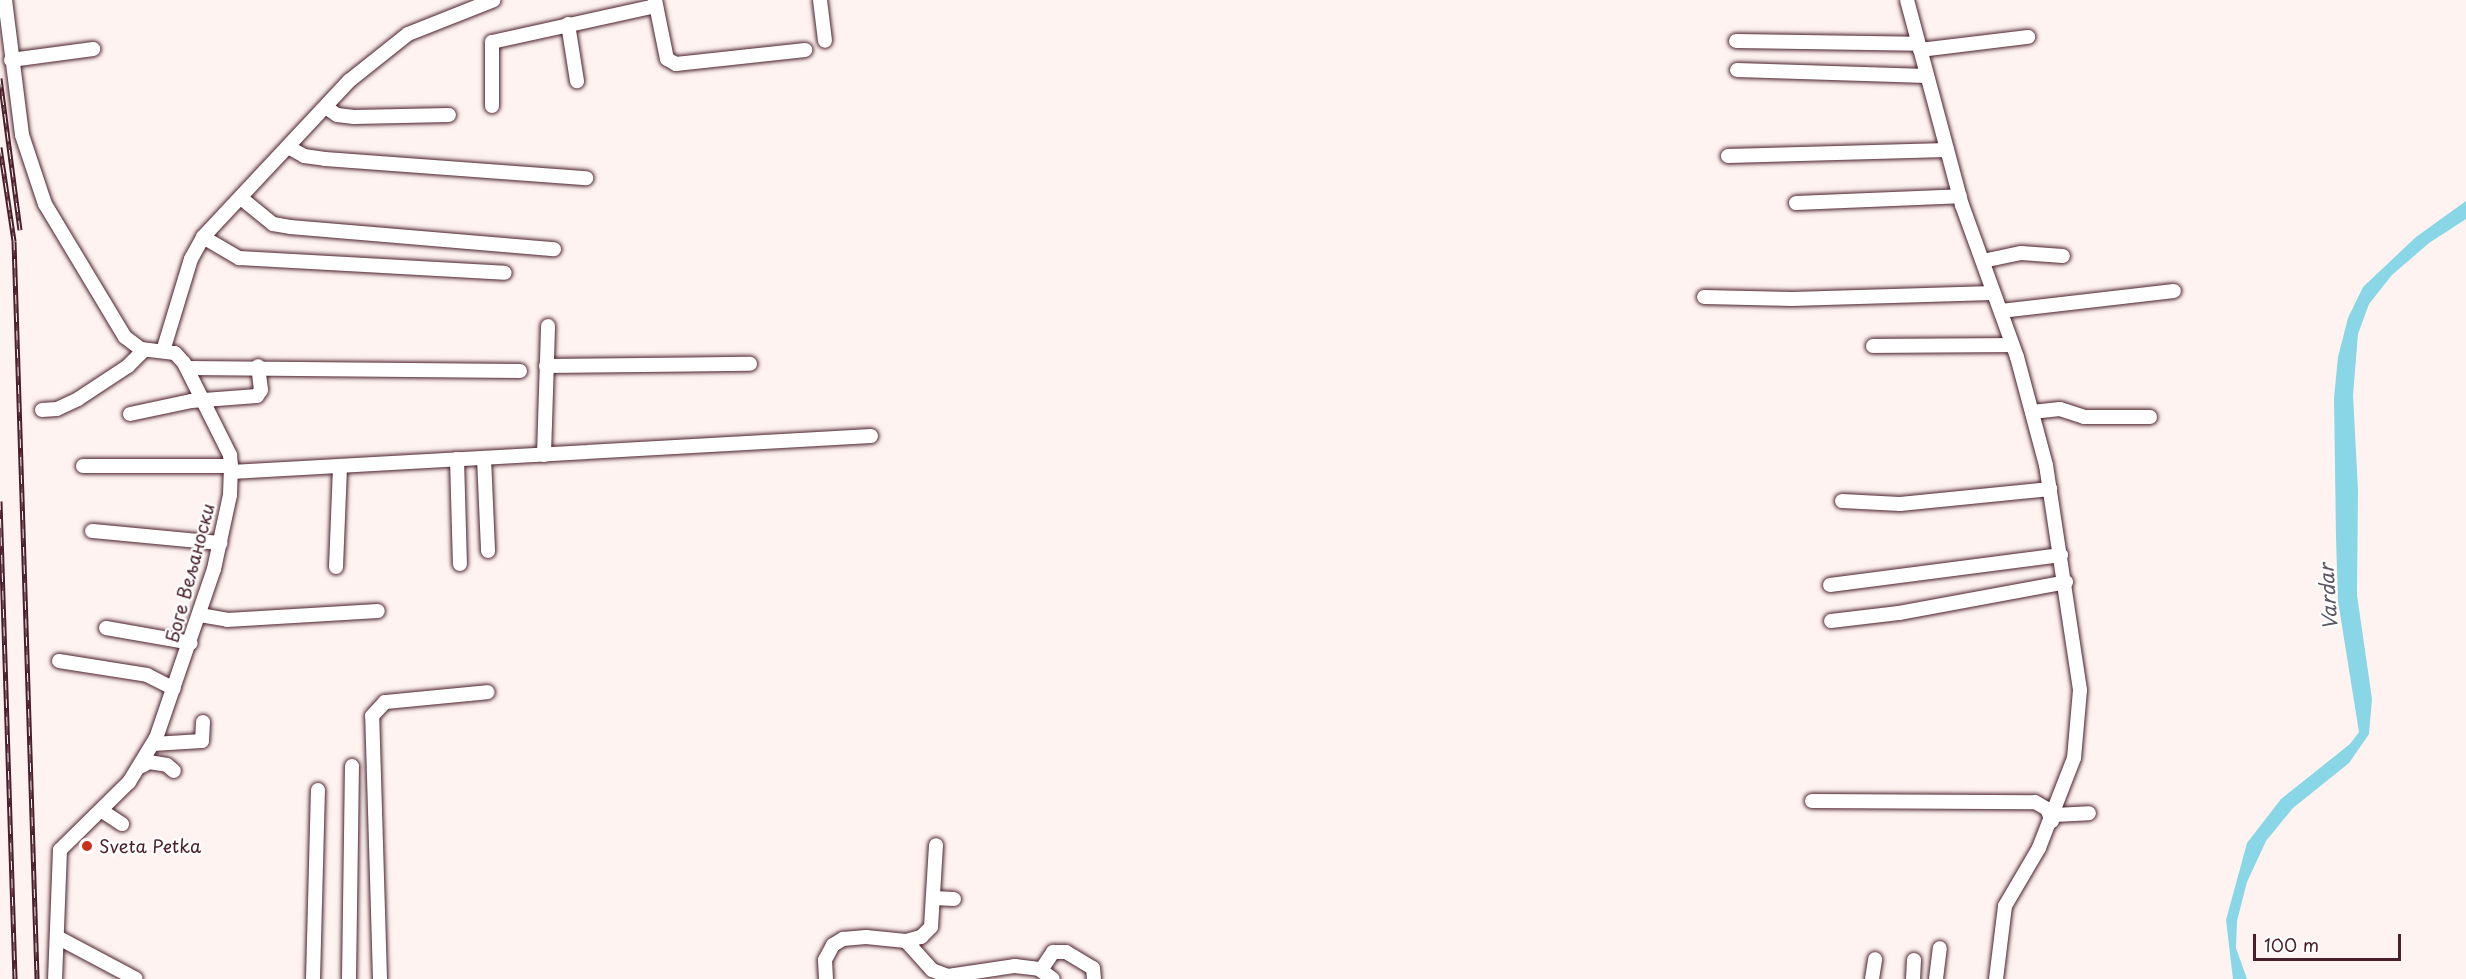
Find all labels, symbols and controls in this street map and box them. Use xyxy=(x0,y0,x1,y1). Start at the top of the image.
street label: Боге Вељаноски xyxy=(161,501,219,645)
water label: Vardar xyxy=(2314,563,2342,631)
place label: Sveta Petka xyxy=(99,835,202,857)
marker: Sveta Petka xyxy=(80,839,94,853)
scale bar xyxy=(2256,922,2404,960)
text: 100 m xyxy=(2264,931,2319,958)

